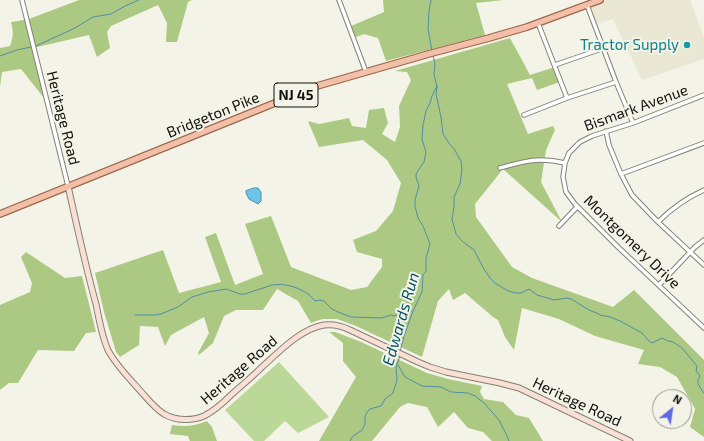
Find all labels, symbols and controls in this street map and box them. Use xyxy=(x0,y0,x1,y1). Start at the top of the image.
place label: Tractor Supply xyxy=(580,36,679,54)
marker: Tractor Supply xyxy=(682,40,692,50)
street label: Heritage Road xyxy=(43,69,83,167)
street label: Bismark Avenue xyxy=(582,81,690,135)
road number: NJ 45 xyxy=(274,83,318,107)
street label: Bridgeton Pike xyxy=(164,88,262,142)
street label: Montgomery Drive xyxy=(580,191,684,293)
water label: Edwards Run xyxy=(379,270,423,368)
street label: Heritage Road xyxy=(197,332,281,408)
street label: Heritage Road xyxy=(530,374,624,430)
north arrow xyxy=(652,389,692,429)
text: N xyxy=(671,391,684,407)

